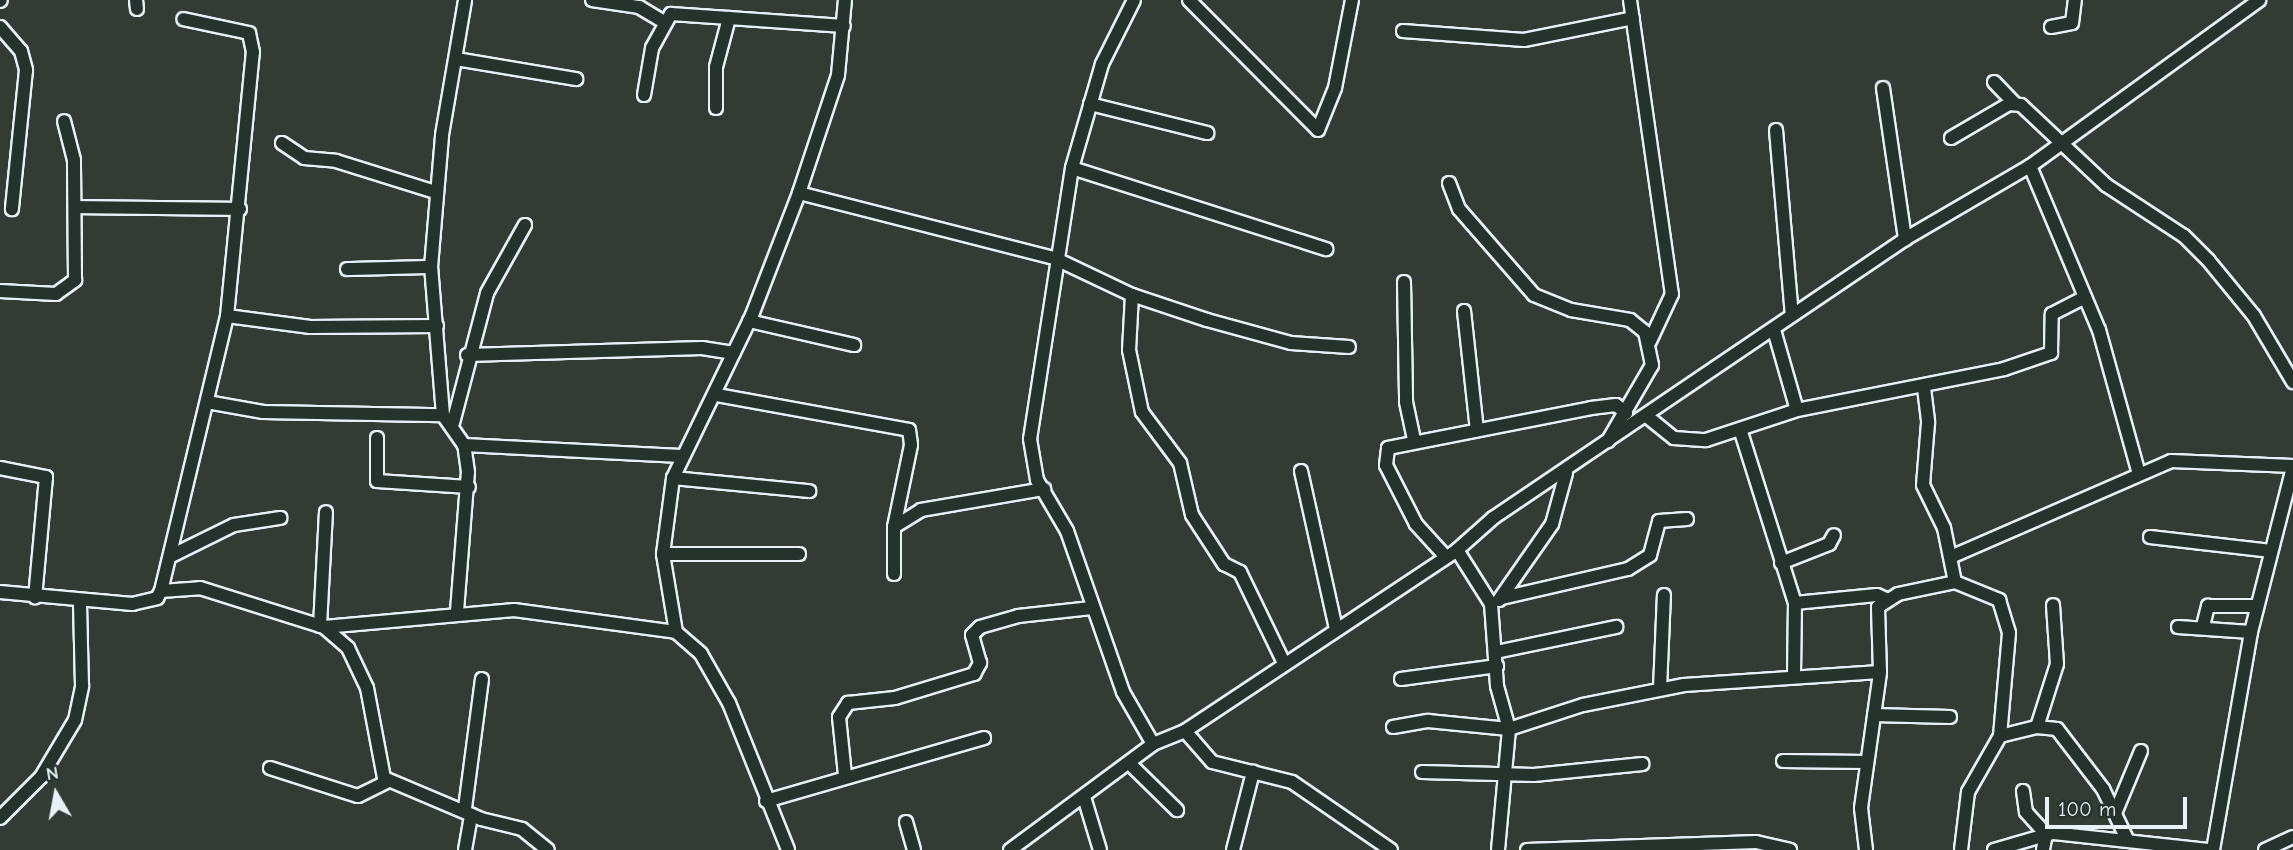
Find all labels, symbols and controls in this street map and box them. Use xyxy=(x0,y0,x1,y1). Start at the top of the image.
north arrow xyxy=(21,759,91,829)
text: N xyxy=(44,761,60,785)
scale bar xyxy=(2048,784,2190,828)
text: 100 m xyxy=(2058,797,2116,821)

